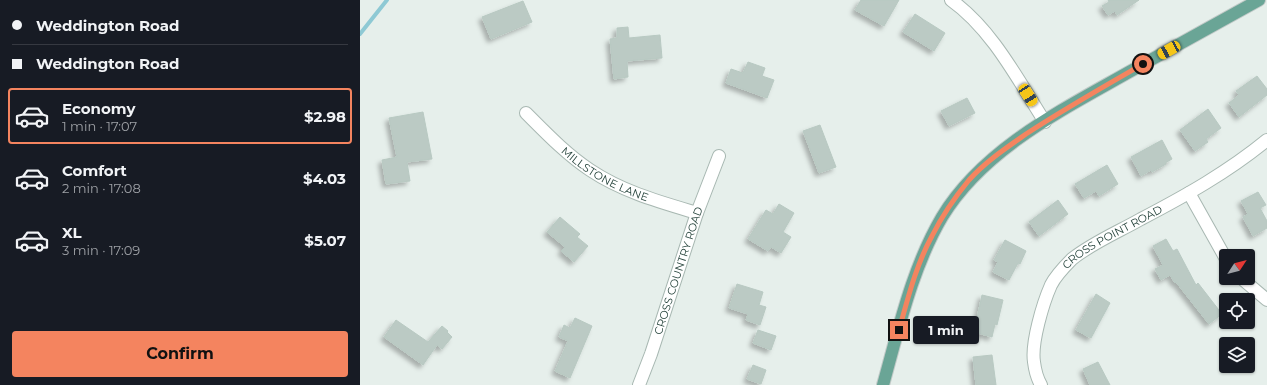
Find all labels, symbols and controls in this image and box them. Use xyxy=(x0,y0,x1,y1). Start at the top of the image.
text: Weddington Road xyxy=(36,16,179,35)
car xyxy=(1156,39,1182,61)
text: Weddington Road xyxy=(36,54,179,73)
route start xyxy=(1134,55,1152,73)
car xyxy=(1016,82,1040,108)
icon: car xyxy=(14,98,50,134)
text: Economy xyxy=(62,99,135,118)
text: $2.98 xyxy=(304,107,346,126)
text: 1 min · 17:07 xyxy=(62,118,137,134)
street label: MILLSTONE LANE xyxy=(558,144,650,204)
icon: car xyxy=(14,160,50,196)
text: Comfort xyxy=(62,161,127,180)
text: $4.03 xyxy=(303,169,346,188)
text: 2 min · 17:08 xyxy=(62,180,141,196)
street label: CROSS POINT ROAD xyxy=(1059,202,1165,272)
street label: CROSS COUNTRY ROAD xyxy=(651,205,706,336)
icon: car xyxy=(14,222,50,258)
text: XL xyxy=(62,223,81,242)
text: $5.07 xyxy=(304,231,346,250)
text: 3 min · 17:09 xyxy=(62,242,140,258)
north arrow xyxy=(1219,249,1255,285)
map controls xyxy=(1219,249,1255,373)
button: locate xyxy=(1219,293,1255,329)
callout: 1 min xyxy=(913,316,979,344)
route end xyxy=(890,321,908,339)
text: 1 min xyxy=(928,322,964,338)
button: Confirm xyxy=(12,331,348,377)
button: layers xyxy=(1219,337,1255,373)

